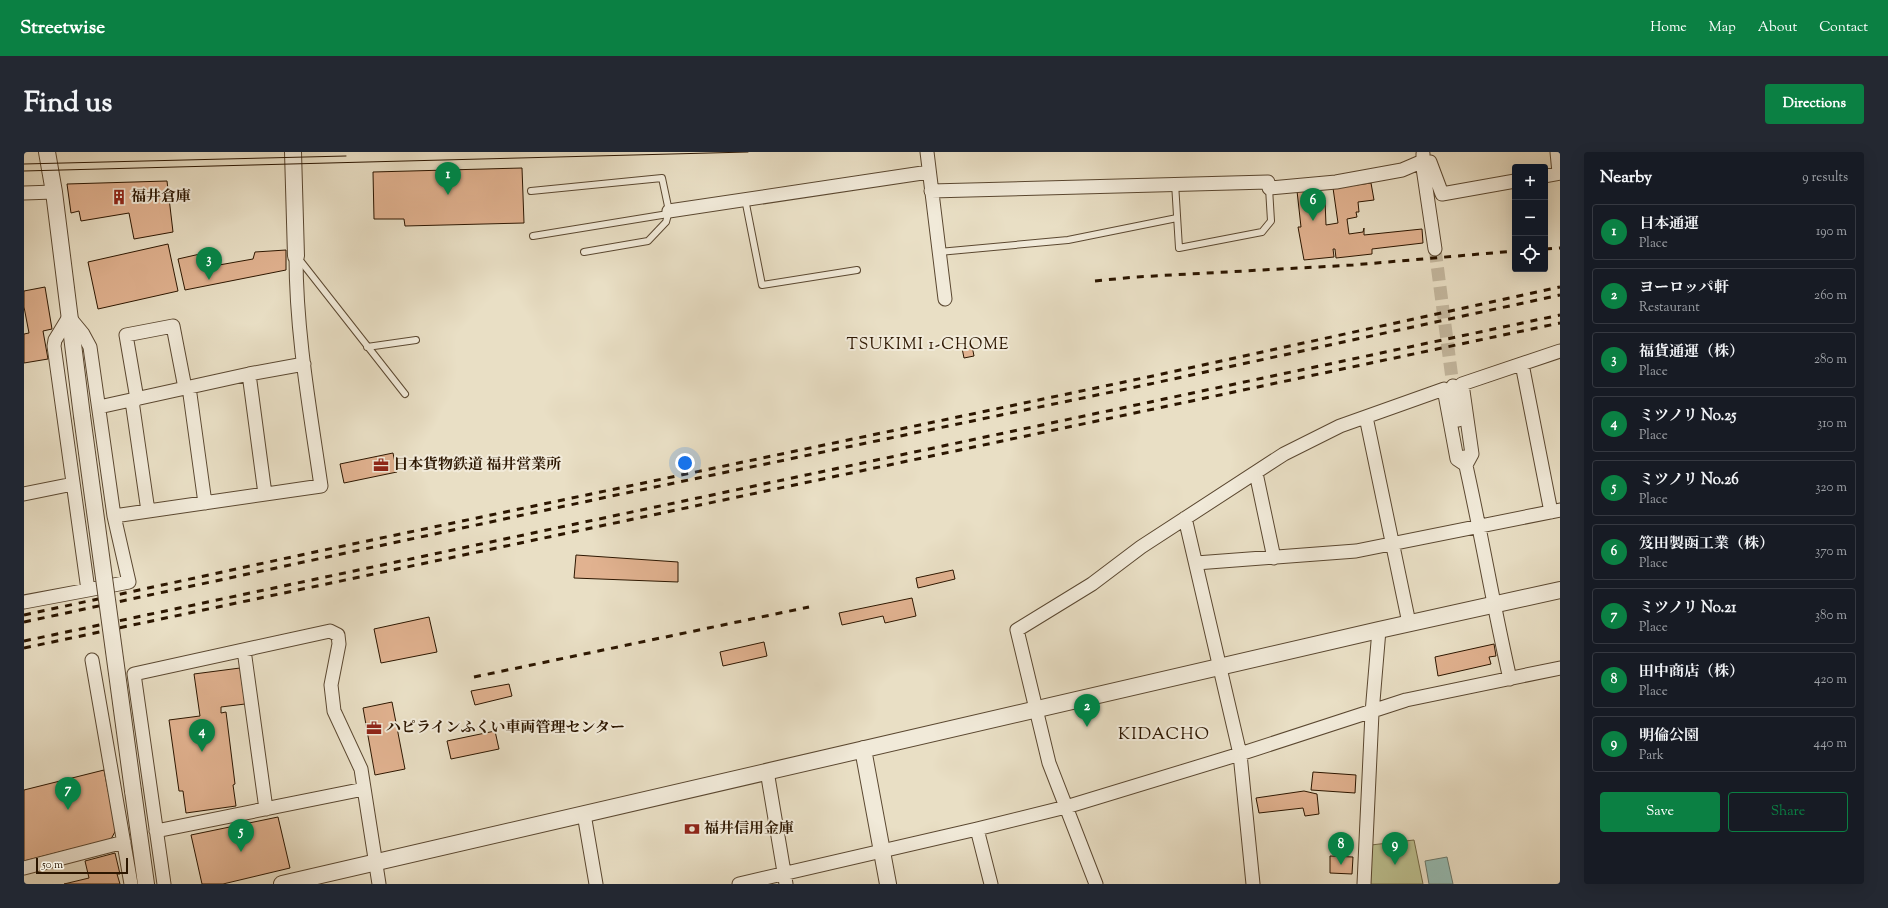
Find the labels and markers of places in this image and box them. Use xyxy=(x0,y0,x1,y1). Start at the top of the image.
pin: 1 xyxy=(435,162,461,195)
place label: 福井倉庫 xyxy=(131,187,191,208)
building icon: 福井倉庫 xyxy=(110,188,128,206)
pin: 6 xyxy=(1300,188,1326,221)
pin: 3 xyxy=(196,247,222,280)
place label: 日本貨物鉄道 福井営業所 xyxy=(393,455,561,476)
office icon: 日本貨物鉄道 福井営業所 xyxy=(372,456,390,474)
pin: 2 xyxy=(1074,694,1100,727)
place label: ハピラインふくい車両管理センター xyxy=(386,718,625,739)
pin: 4 xyxy=(189,719,215,752)
office icon: ハピラインふくい車両管理センター xyxy=(365,719,383,737)
pin: 7 xyxy=(55,777,81,810)
pin: 5 xyxy=(228,819,254,852)
place label: 福井信用金庫 xyxy=(704,819,794,840)
bank icon: 福井信用金庫 xyxy=(683,820,701,838)
pin: 8 xyxy=(1328,832,1354,865)
pin: 9 xyxy=(1382,832,1408,865)

